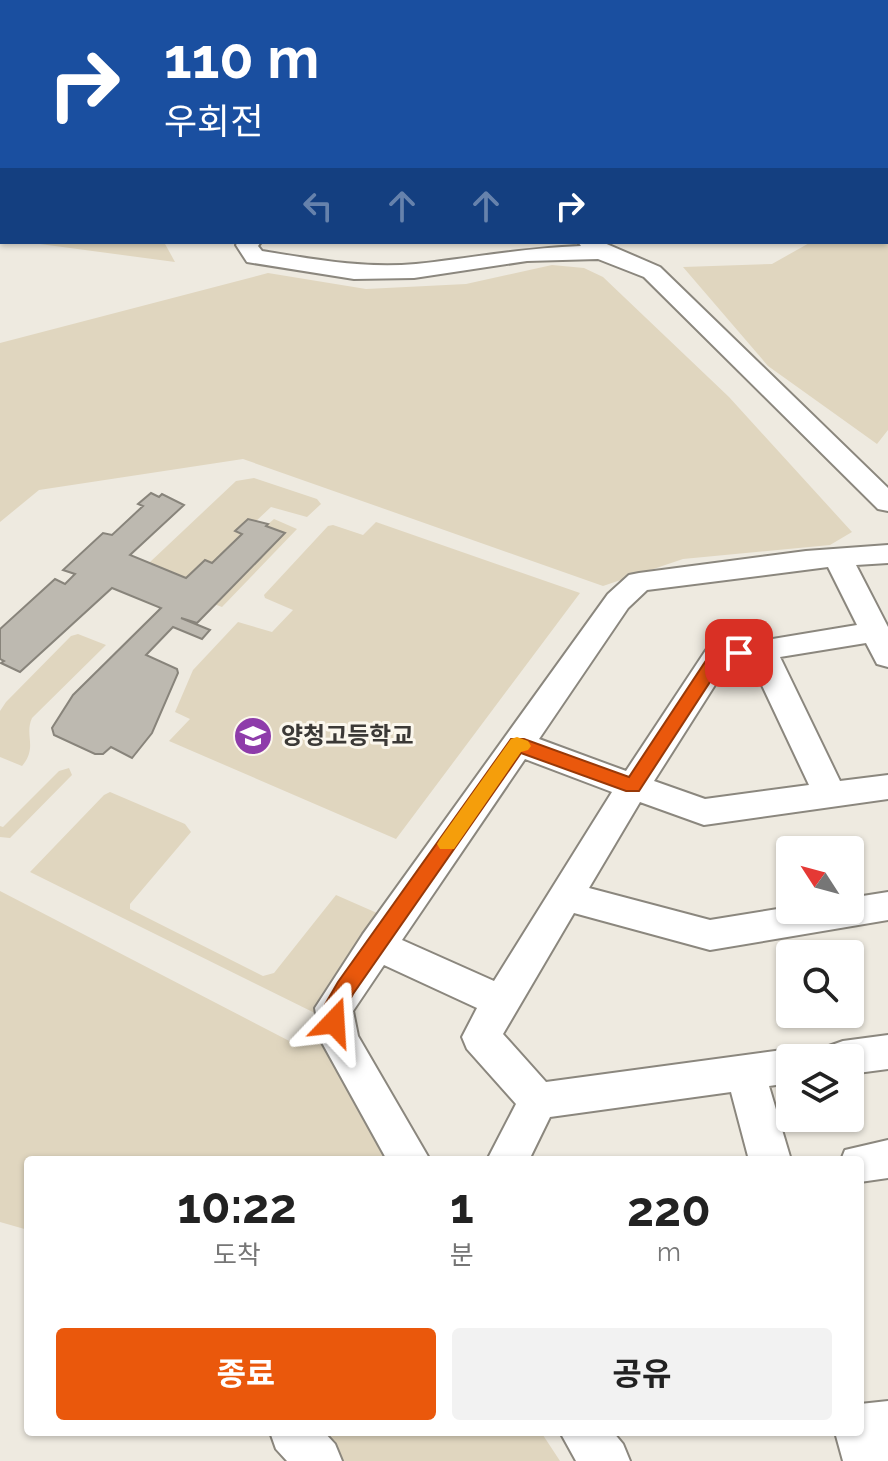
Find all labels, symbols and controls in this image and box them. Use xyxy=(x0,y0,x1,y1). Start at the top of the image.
text: 110 m xyxy=(164,25,319,91)
icon: right xyxy=(32,32,136,136)
text: 우회전 xyxy=(164,100,263,142)
icon: left xyxy=(296,184,340,228)
icon: ahead xyxy=(380,184,424,228)
icon: ahead xyxy=(464,184,508,228)
icon: right xyxy=(548,184,592,228)
pin xyxy=(705,619,773,687)
icon: arrive xyxy=(717,631,761,675)
school or university icon: 양청고등학교 xyxy=(232,715,274,757)
place label: 양청고등학교 xyxy=(281,721,413,750)
north arrow xyxy=(776,836,864,924)
map controls xyxy=(776,836,864,1132)
button: search xyxy=(776,940,864,1028)
position arrow xyxy=(292,980,376,1064)
button: layers xyxy=(776,1044,864,1132)
text: 10:22 xyxy=(177,1178,297,1234)
text: 1 xyxy=(450,1178,474,1234)
text: 220 xyxy=(627,1181,711,1237)
text: m xyxy=(657,1237,681,1267)
text: 도착 xyxy=(213,1240,261,1270)
text: 분 xyxy=(450,1240,474,1270)
button: 종료 xyxy=(56,1328,436,1420)
button: 공유 xyxy=(452,1328,832,1420)

